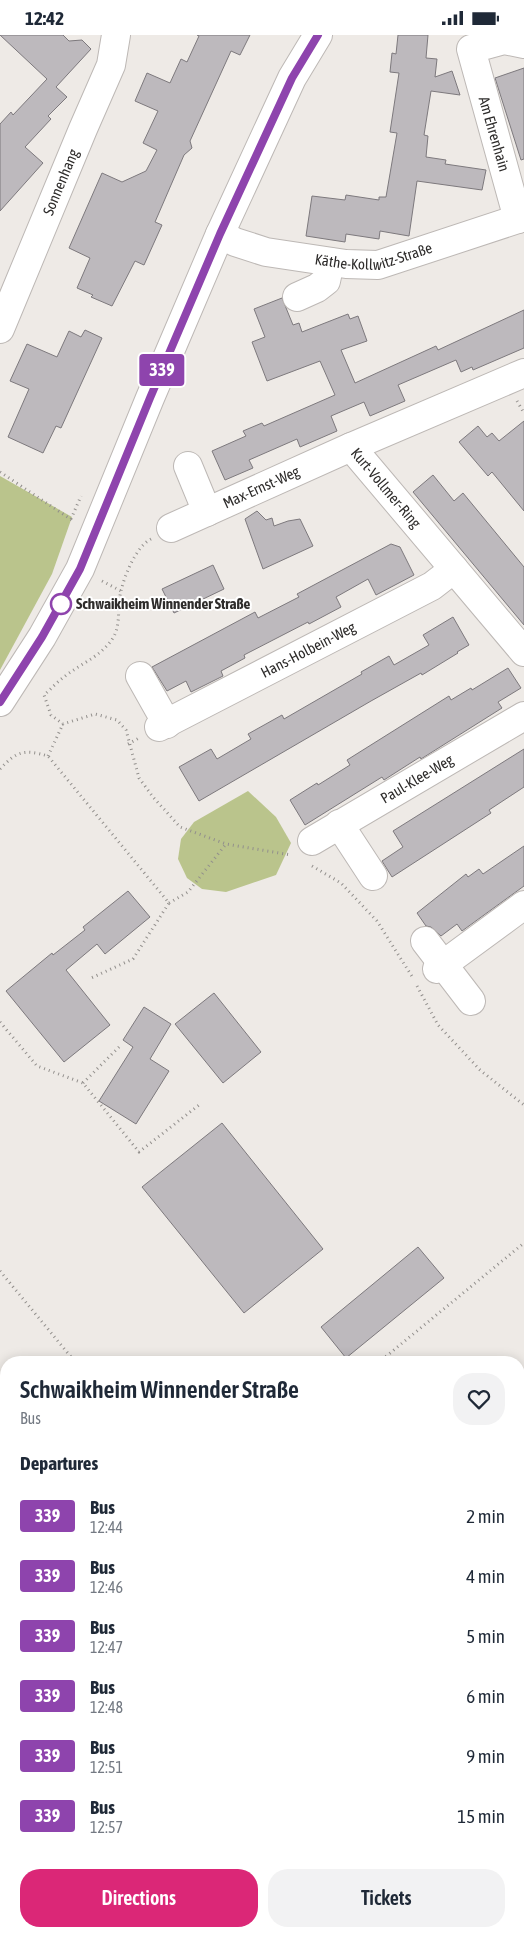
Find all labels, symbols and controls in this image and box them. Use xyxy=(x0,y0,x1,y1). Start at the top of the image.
text: 12:42 xyxy=(25,7,64,29)
street label: Am Ehrenhain xyxy=(476,94,513,173)
street label: Sonnenhang xyxy=(39,146,82,218)
street label: Käthe-Kollwitz-Straße xyxy=(314,239,434,273)
line badge: 339 xyxy=(133,354,191,386)
text: 339 xyxy=(149,359,175,380)
street label: Kurt-Vollmer-Ring xyxy=(348,444,425,532)
street label: Max-Ernst-Weg xyxy=(220,462,302,512)
marker: Schwaikheim Winnender Straße xyxy=(50,593,72,615)
place label: Schwaikheim Winnender Straße xyxy=(76,595,250,612)
street label: Hans-Holbein-Weg xyxy=(258,618,359,681)
street label: Paul-Klee-Weg xyxy=(378,750,457,807)
button: heart xyxy=(453,1373,505,1425)
text: Schwaikheim Winnender Straße xyxy=(20,1376,299,1403)
text: Bus xyxy=(20,1409,41,1427)
text: Departures xyxy=(20,1452,98,1474)
text: Bus xyxy=(90,1496,115,1518)
text: 339 xyxy=(35,1505,60,1526)
text: 2 min xyxy=(466,1505,505,1527)
text: 12:44 xyxy=(90,1518,123,1536)
text: Bus xyxy=(90,1556,115,1578)
text: 339 xyxy=(35,1565,60,1586)
text: 4 min xyxy=(466,1565,505,1587)
text: 12:46 xyxy=(90,1578,123,1596)
text: Bus xyxy=(90,1616,115,1638)
text: 339 xyxy=(35,1625,60,1646)
text: 5 min xyxy=(466,1625,505,1647)
text: 12:47 xyxy=(90,1638,123,1656)
text: Bus xyxy=(90,1676,115,1698)
text: 339 xyxy=(35,1685,60,1706)
text: 6 min xyxy=(466,1685,505,1707)
text: 12:48 xyxy=(90,1698,123,1716)
text: Bus xyxy=(90,1736,115,1758)
text: 339 xyxy=(35,1745,60,1766)
text: 9 min xyxy=(466,1745,505,1767)
text: 12:51 xyxy=(90,1758,123,1776)
text: Bus xyxy=(90,1796,115,1818)
text: 339 xyxy=(35,1805,60,1826)
text: 15 min xyxy=(457,1805,505,1827)
text: 12:57 xyxy=(90,1818,123,1836)
button: Directions xyxy=(20,1869,258,1927)
button: Tickets xyxy=(268,1869,505,1927)

